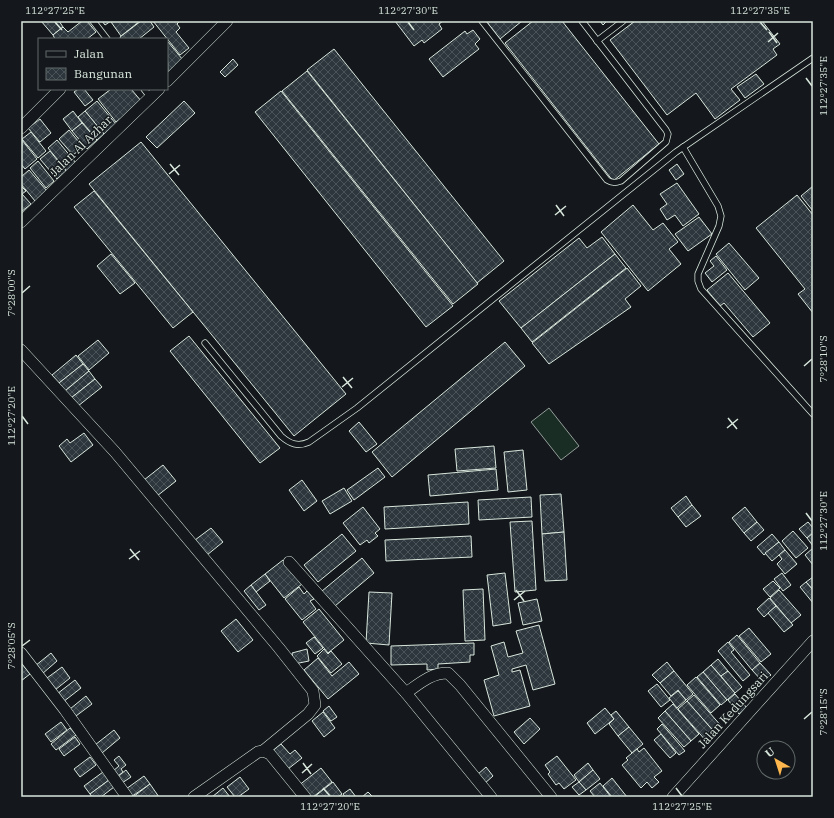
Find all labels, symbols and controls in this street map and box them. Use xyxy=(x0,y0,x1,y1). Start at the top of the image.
text: 112°27'25"E xyxy=(25,4,85,17)
text: 112°27'30"E xyxy=(378,4,438,17)
text: 112°27'35"E xyxy=(730,4,790,17)
legend xyxy=(38,38,168,90)
text: Jalan xyxy=(74,46,104,61)
text: 112°27'35"E xyxy=(817,56,830,116)
text: Bangunan xyxy=(74,66,132,81)
street label: Jalan Al Azhar xyxy=(46,112,115,179)
text: 7°28'00"S xyxy=(5,269,18,317)
text: 7°28'10"S xyxy=(817,335,830,383)
text: 112°27'20"E xyxy=(5,386,18,446)
text: 112°27'30"E xyxy=(817,491,830,551)
text: 7°28'05"S xyxy=(5,622,18,670)
street label: Jalan Kedungsari xyxy=(694,668,771,751)
text: 7°28'15"S xyxy=(817,688,830,736)
north arrow xyxy=(756,740,796,780)
text: U xyxy=(762,744,778,760)
text: 112°27'20"E xyxy=(300,800,360,813)
text: 112°27'25"E xyxy=(652,800,712,813)

